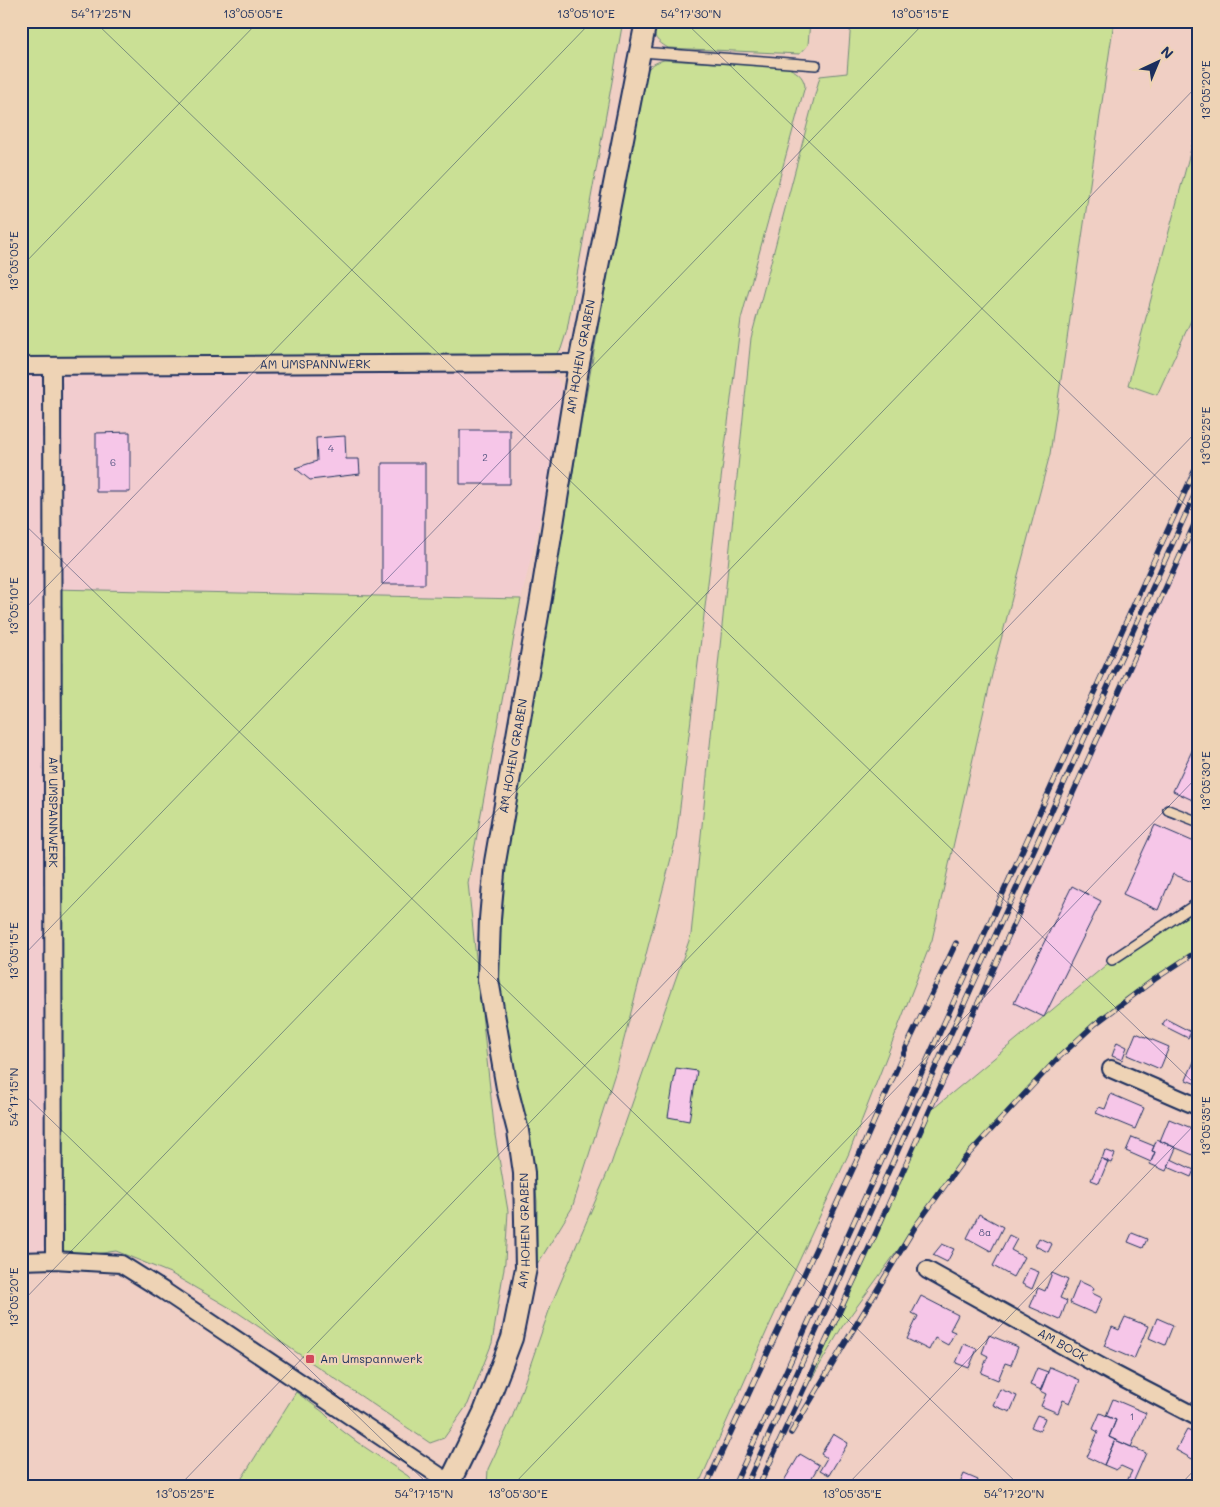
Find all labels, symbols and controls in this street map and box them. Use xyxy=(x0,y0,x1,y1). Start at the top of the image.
text: 54°17'25"N xyxy=(71,5,131,21)
text: 13°05'05"E xyxy=(223,5,283,21)
text: 13°05'10"E xyxy=(557,5,615,21)
text: 54°17'30"N xyxy=(661,5,721,21)
text: 13°05'15"E xyxy=(891,5,949,21)
north arrow xyxy=(1132,38,1182,88)
text: N xyxy=(1157,42,1178,63)
text: 13°05'20"E xyxy=(1197,60,1213,120)
text: 13°05'05"E xyxy=(5,231,21,291)
street label: AM HOHEN GRABEN xyxy=(562,298,598,415)
street label: AM UMSPANNWERK xyxy=(259,355,371,372)
text: 13°05'25"E xyxy=(1197,406,1213,465)
house number: 4 xyxy=(328,441,334,455)
house number: 2 xyxy=(482,450,488,464)
house number: 6 xyxy=(110,455,116,469)
text: 13°05'10"E xyxy=(5,577,21,635)
street label: AM HOHEN GRABEN xyxy=(495,697,530,815)
text: 13°05'30"E xyxy=(1197,751,1213,811)
street label: AM UMSPANNWERK xyxy=(46,757,62,868)
text: 13°05'15"E xyxy=(5,922,21,980)
text: 54°17'15"N xyxy=(5,1068,21,1126)
text: 13°05'35"E xyxy=(1197,1096,1213,1156)
street label: AM HOHEN GRABEN xyxy=(513,1173,533,1290)
house number: 8a xyxy=(979,1225,991,1239)
text: 13°05'20"E xyxy=(5,1267,21,1327)
street label: AM BOCK xyxy=(1035,1324,1091,1365)
place label: Am Umspannwerk xyxy=(320,1350,422,1366)
marker: Am Umspannwerk xyxy=(304,1353,316,1365)
house number: 1 xyxy=(1130,1409,1134,1423)
text: 13°05'25"E xyxy=(156,1485,215,1501)
text: 54°17'15"N xyxy=(395,1485,453,1501)
text: 13°05'30"E xyxy=(488,1485,548,1501)
text: 13°05'35"E xyxy=(822,1485,882,1501)
text: 54°17'20"N xyxy=(984,1485,1044,1501)

